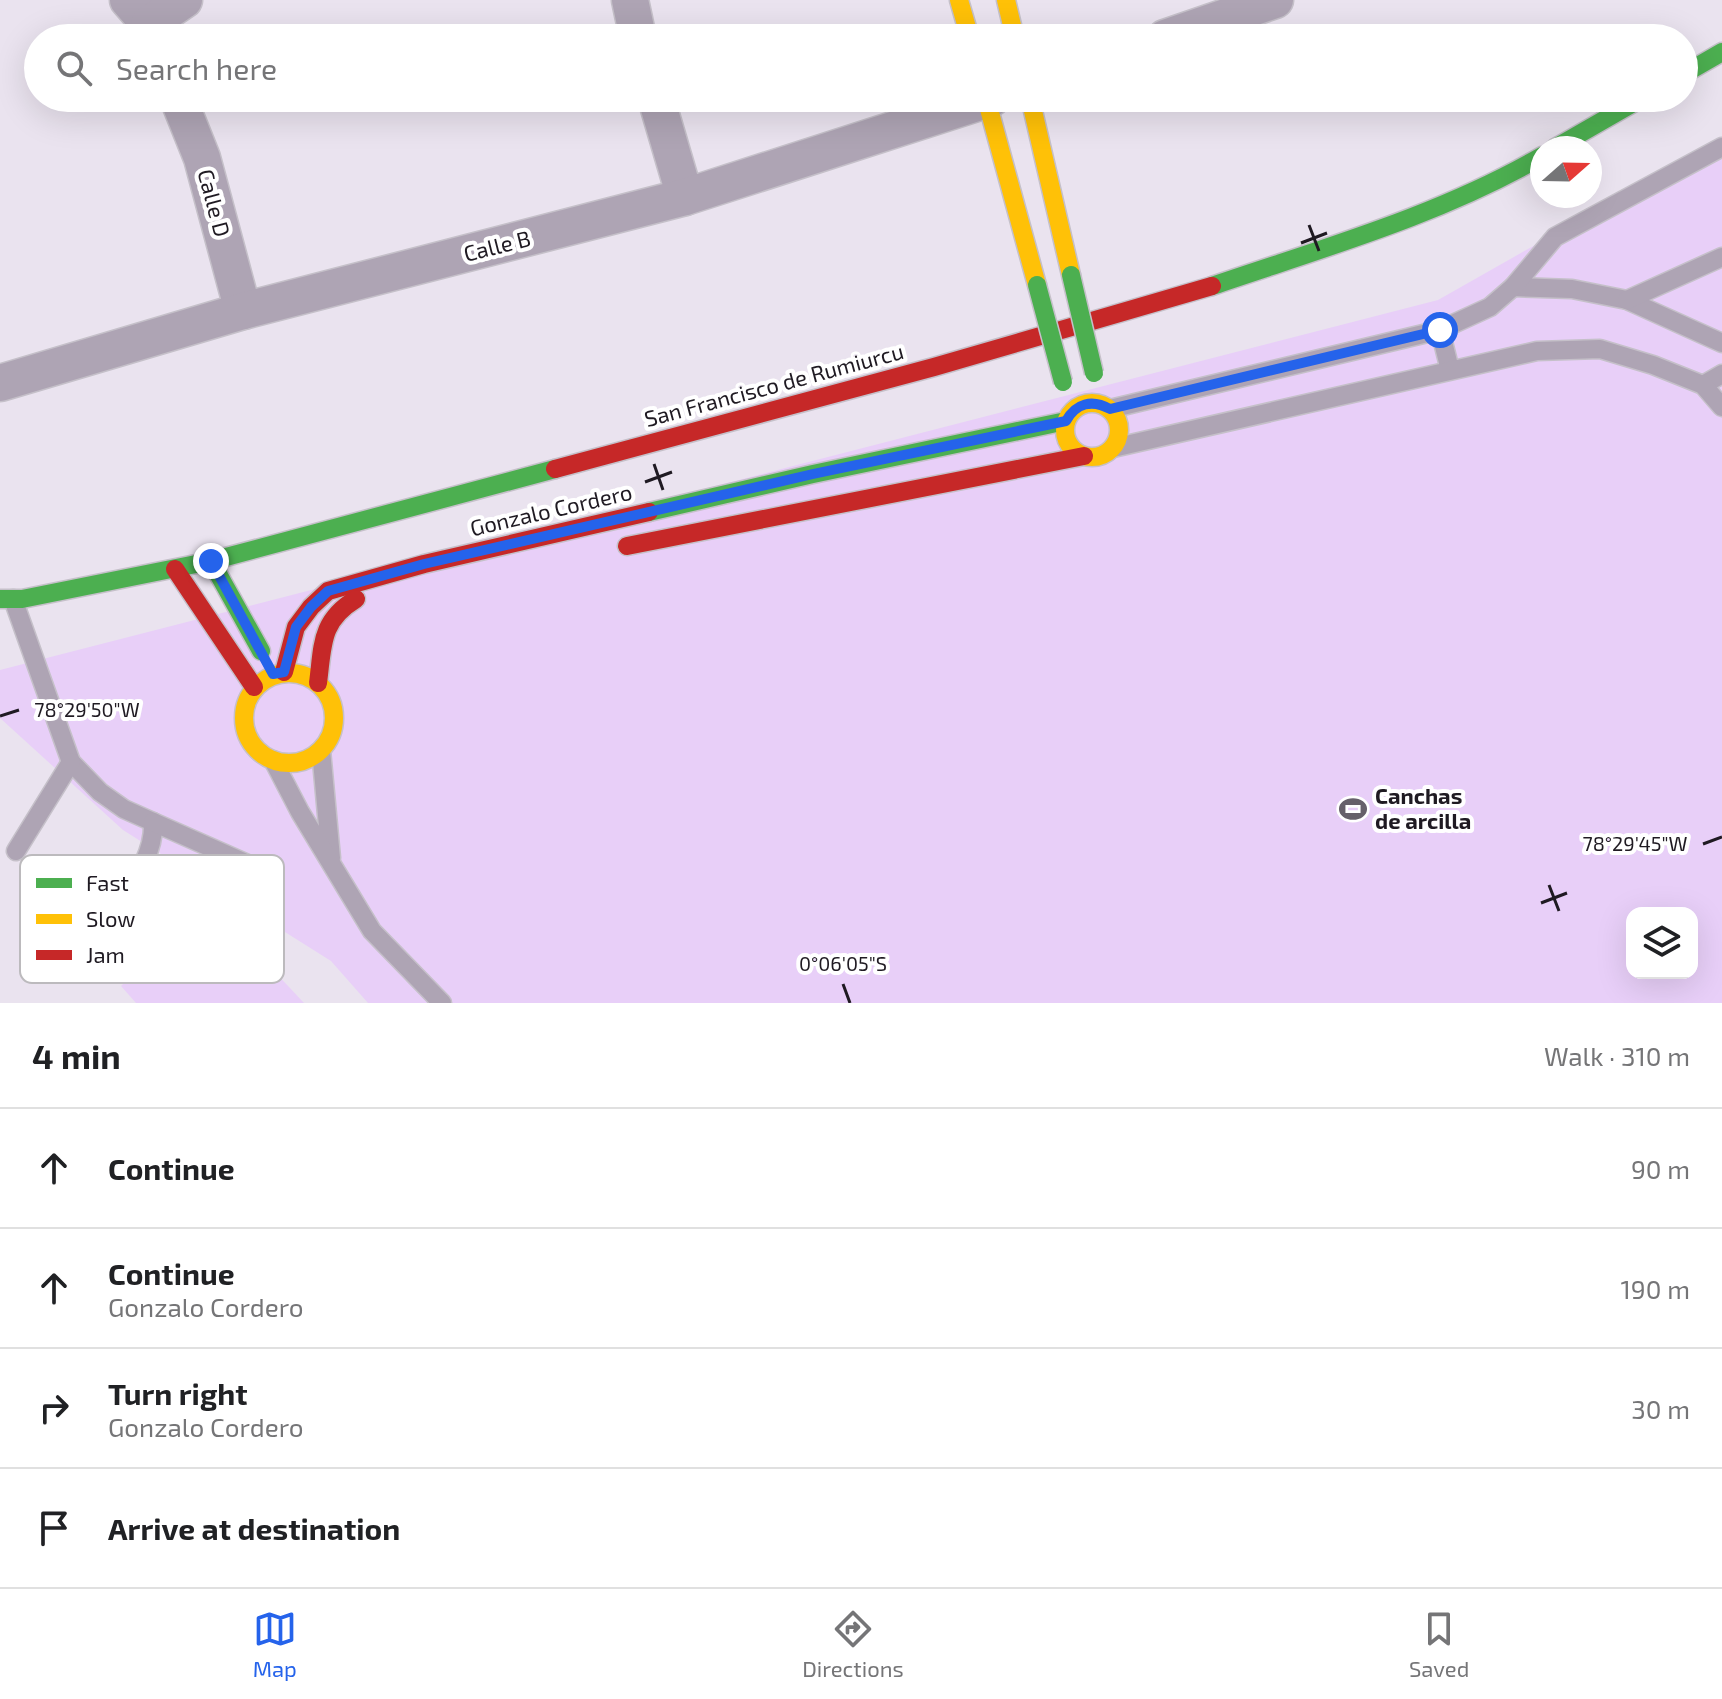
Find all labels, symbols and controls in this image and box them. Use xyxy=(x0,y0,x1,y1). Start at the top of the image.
search box xyxy=(24,24,1698,112)
icon: search xyxy=(52,46,96,90)
text: Search here xyxy=(116,50,277,86)
north arrow xyxy=(1530,136,1602,208)
street label: Calle D xyxy=(193,166,236,239)
street label: Calle B xyxy=(461,224,533,266)
route start xyxy=(1422,312,1458,348)
street label: San Francisco de Rumiurcu xyxy=(641,337,906,431)
street label: Gonzalo Cordero xyxy=(467,478,634,540)
route end xyxy=(193,543,229,579)
text: 78°29'50"W xyxy=(34,697,140,721)
place label: Canchas de arcilla xyxy=(1375,782,1471,833)
sports icon: Canchas de arcilla xyxy=(1338,794,1368,824)
text: 78°29'45"W xyxy=(1582,831,1688,855)
legend xyxy=(20,855,284,983)
text: Fast xyxy=(86,869,129,895)
text: Slow xyxy=(86,905,135,931)
map controls xyxy=(1626,907,1698,979)
button: layers xyxy=(1626,907,1698,979)
text: Jam xyxy=(86,941,125,967)
text: 0°06'05"S xyxy=(799,951,887,975)
text: 4 min xyxy=(32,1035,121,1076)
text: Walk · 310 m xyxy=(1544,1040,1690,1071)
icon: ahead xyxy=(32,1146,76,1190)
text: Continue xyxy=(108,1150,235,1186)
text: 90 m xyxy=(1631,1153,1690,1184)
text: Continue xyxy=(108,1255,235,1291)
icon: ahead xyxy=(32,1266,76,1310)
text: 190 m xyxy=(1621,1273,1690,1304)
text: Gonzalo Cordero xyxy=(108,1291,304,1322)
text: Turn right xyxy=(108,1375,248,1411)
icon: right xyxy=(32,1386,76,1430)
text: 30 m xyxy=(1631,1393,1690,1424)
text: Gonzalo Cordero xyxy=(108,1411,304,1442)
icon: arrive xyxy=(32,1506,76,1550)
text: Arrive at destination xyxy=(108,1510,400,1546)
tab: Map xyxy=(253,1607,297,1681)
tab: Directions xyxy=(802,1607,904,1681)
tab: Saved xyxy=(1409,1607,1469,1681)

